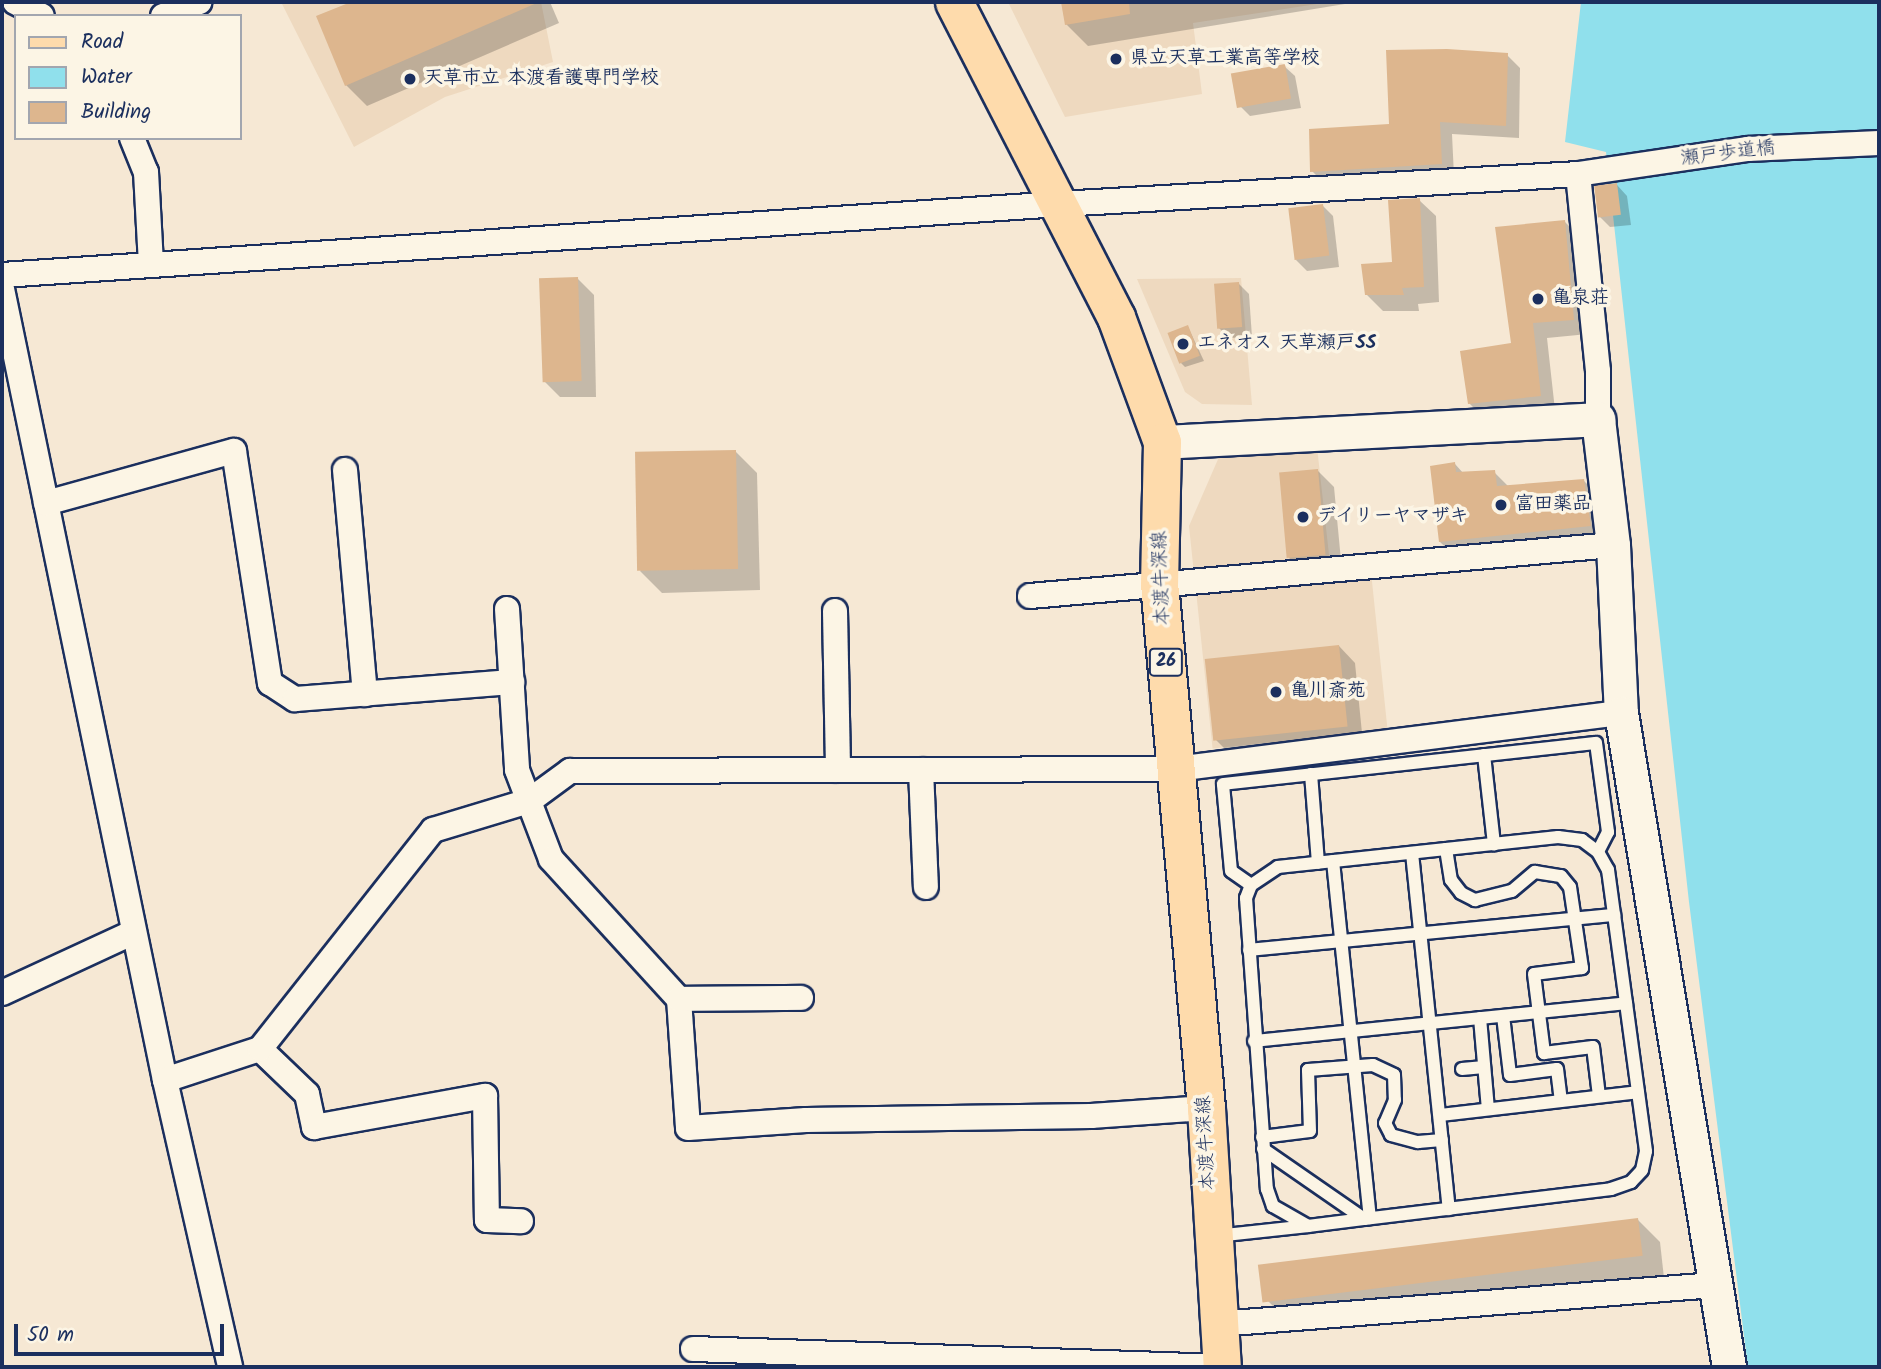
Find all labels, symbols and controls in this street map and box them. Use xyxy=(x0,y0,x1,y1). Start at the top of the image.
legend xyxy=(14,14,242,140)
text: Road xyxy=(81,26,123,59)
place label: 県立天草工業高等学校 xyxy=(1130,48,1320,70)
marker: 県立天草工業高等学校 xyxy=(1108,51,1124,67)
text: Water xyxy=(81,61,132,94)
place label: 天草市立 本渡看護専門学校 xyxy=(424,68,659,90)
marker: 天草市立 本渡看護専門学校 xyxy=(402,71,418,87)
text: Building xyxy=(81,96,151,129)
street label: 瀬戸歩道橋 xyxy=(1679,137,1777,171)
place label: 亀泉荘 xyxy=(1552,288,1609,310)
marker: 亀泉荘 xyxy=(1530,291,1546,307)
place label: エネオス 天草瀬戸SS xyxy=(1197,333,1377,355)
marker: エネオス 天草瀬戸SS xyxy=(1175,336,1191,352)
place label: 富田薬品 xyxy=(1515,494,1591,516)
marker: 富田薬品 xyxy=(1493,497,1509,513)
place label: デイリーヤマザキ xyxy=(1317,506,1469,528)
marker: デイリーヤマザキ xyxy=(1295,509,1311,525)
street label: 本渡牛深線 xyxy=(1149,530,1175,626)
road number: 26 xyxy=(1148,648,1184,676)
place label: 亀川斎苑 xyxy=(1290,681,1366,703)
marker: 亀川斎苑 xyxy=(1268,684,1284,700)
street label: 本渡牛深線 xyxy=(1193,1095,1221,1191)
scale bar xyxy=(18,1310,228,1354)
text: 50 m xyxy=(27,1319,74,1352)

